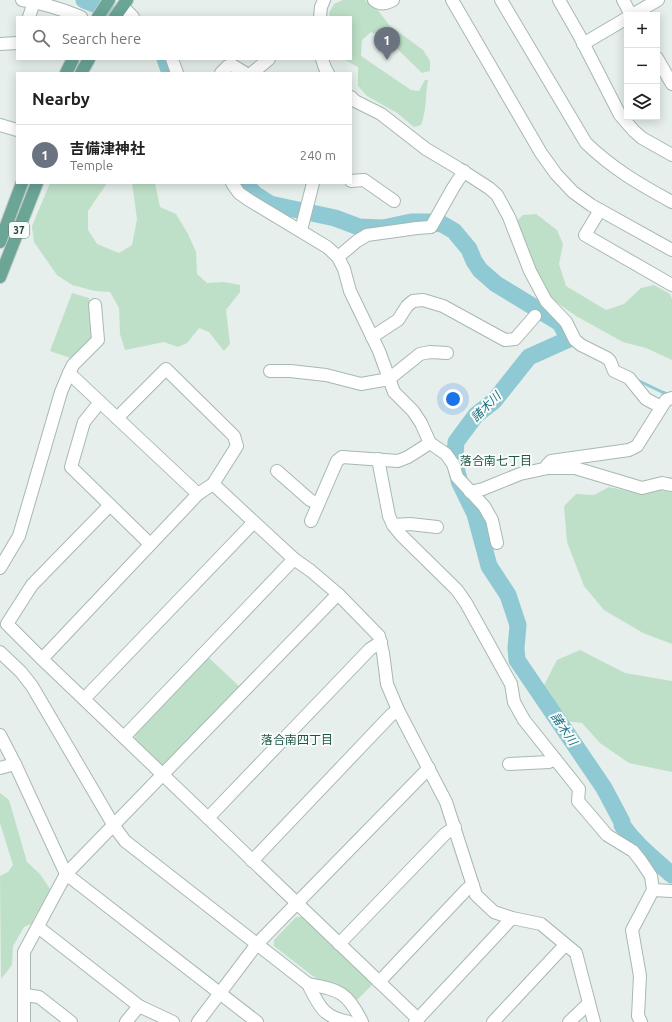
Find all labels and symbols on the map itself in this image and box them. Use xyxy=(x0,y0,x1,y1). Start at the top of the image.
pin: 1 xyxy=(374,27,400,60)
road number: 37 xyxy=(9,222,29,238)
water label: 諸木川 xyxy=(468,388,504,424)
your location xyxy=(443,389,463,409)
district label: 落合南七丁目 xyxy=(460,454,532,467)
water label: 諸木川 xyxy=(549,710,581,749)
district label: 落合南四丁目 xyxy=(261,733,333,746)

